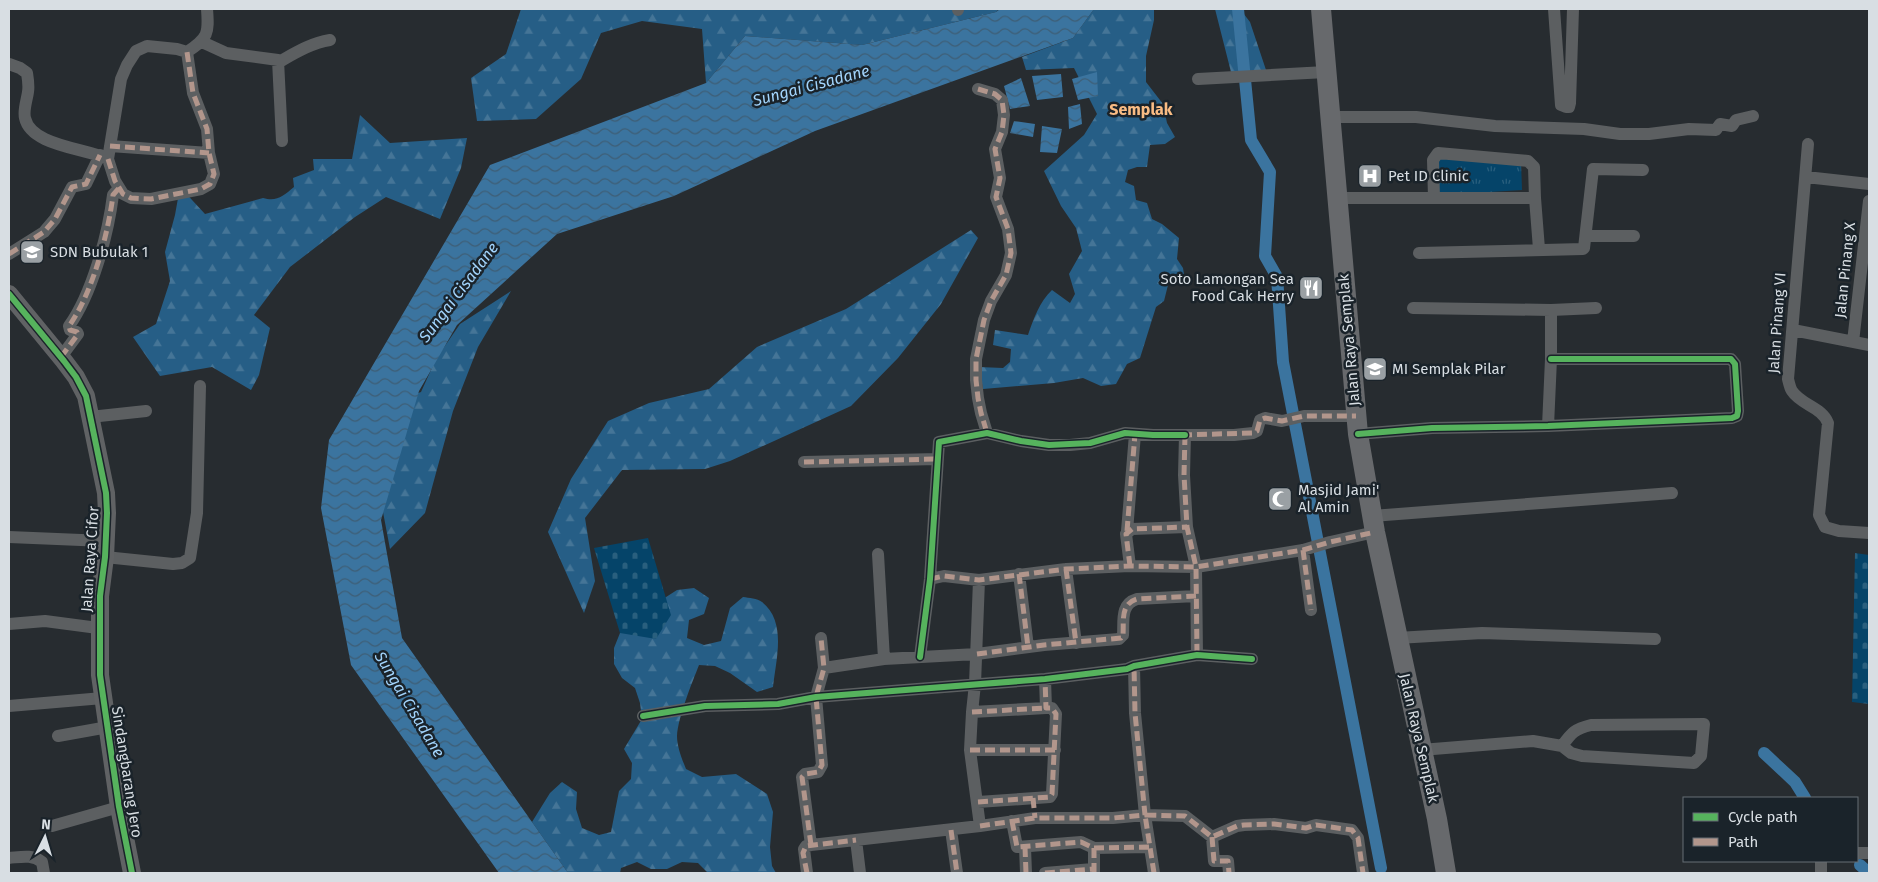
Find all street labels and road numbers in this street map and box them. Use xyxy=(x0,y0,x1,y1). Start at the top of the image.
street label: Jalan Pinang X xyxy=(1831,220,1859,319)
street label: Jalan Pinang VI xyxy=(1764,272,1790,374)
street label: Jalan Raya Semplak xyxy=(1334,273,1364,407)
street label: Jalan Raya Cifor xyxy=(77,505,103,613)
street label: Jalan Raya Semplak xyxy=(1395,672,1443,805)
street label: Sindangbarang Jero xyxy=(108,705,146,839)

